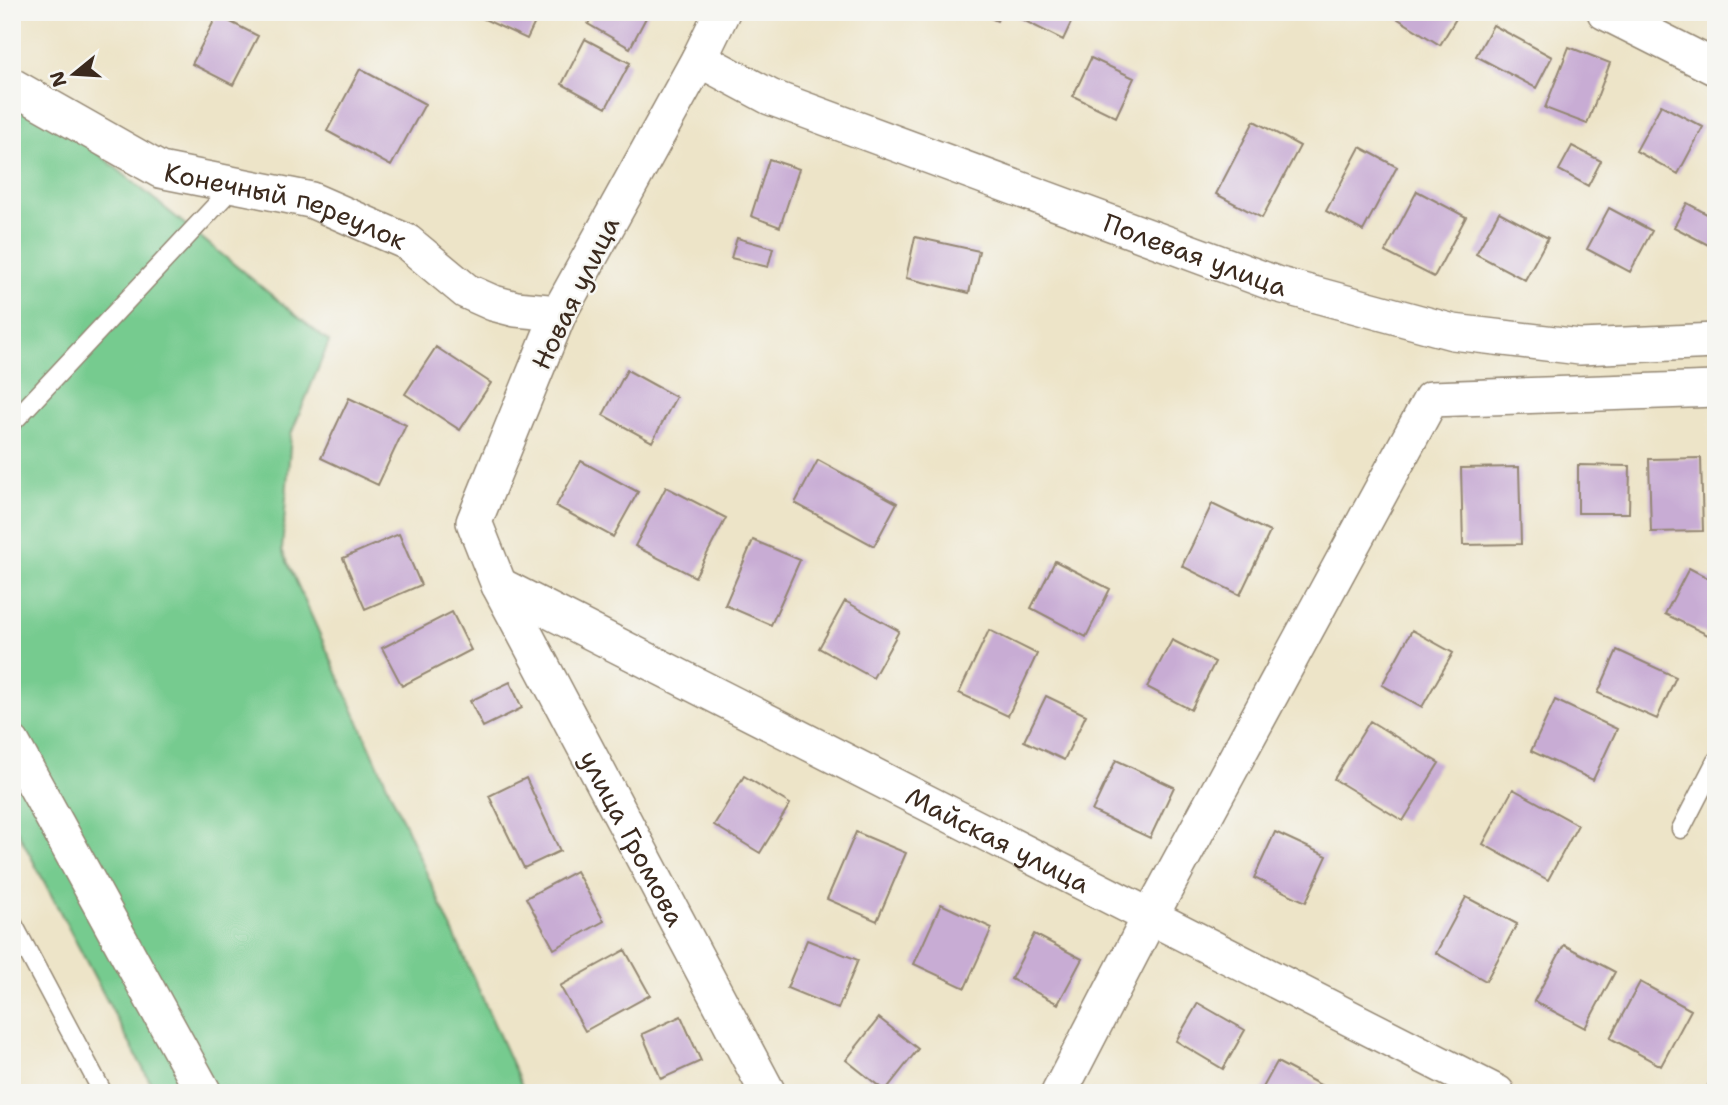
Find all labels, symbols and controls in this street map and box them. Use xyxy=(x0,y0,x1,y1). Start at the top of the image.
north arrow xyxy=(38,38,108,108)
text: N xyxy=(44,68,73,90)
street label: Конечный переулок xyxy=(161,154,412,257)
street label: Полевая улица xyxy=(1099,204,1291,304)
street label: Новая улица xyxy=(523,211,627,375)
street label: улица Громова xyxy=(572,744,694,932)
street label: Майская улица xyxy=(900,778,1096,900)

